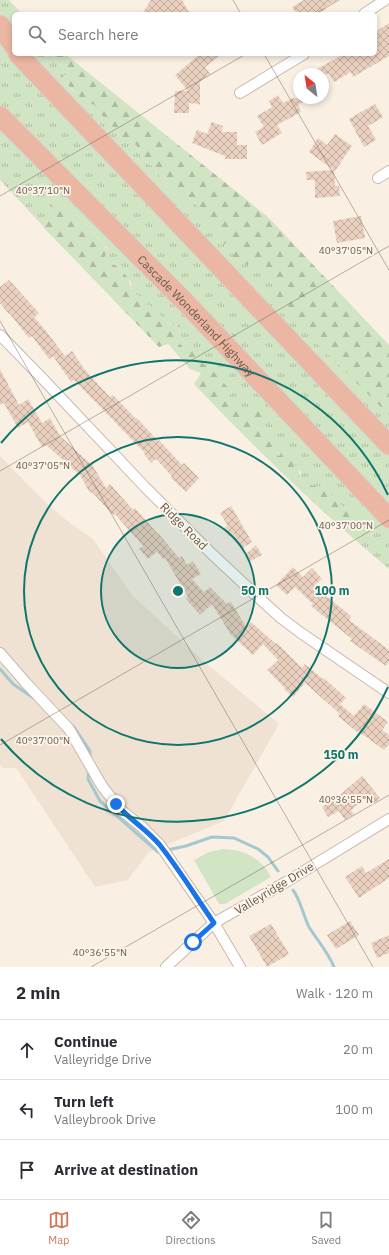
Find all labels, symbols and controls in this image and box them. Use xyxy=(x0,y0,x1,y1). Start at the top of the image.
search box xyxy=(12,12,377,56)
icon: search xyxy=(26,23,48,45)
text: Search here xyxy=(58,25,138,44)
north arrow xyxy=(293,68,329,104)
text: 40°37'10"N xyxy=(16,184,70,197)
text: 40°37'05"N xyxy=(319,244,373,257)
street label: Cascade Wonderland Highway xyxy=(135,251,259,379)
text: 40°37'05"N xyxy=(16,459,70,472)
street label: Ridge Road xyxy=(157,499,211,553)
text: 40°37'00"N xyxy=(319,519,373,532)
text: 50 m xyxy=(241,583,269,598)
text: 100 m xyxy=(314,583,350,598)
centre of rings xyxy=(171,584,185,598)
text: 40°37'00"N xyxy=(16,734,70,747)
text: 150 m xyxy=(323,747,359,762)
text: 40°36'55"N xyxy=(319,793,373,806)
route end xyxy=(107,795,125,813)
street label: Valleyridge Drive xyxy=(231,858,317,918)
route start xyxy=(184,933,202,951)
text: 40°36'55"N xyxy=(73,946,127,959)
text: 2 min xyxy=(16,982,60,1004)
text: Walk · 120 m xyxy=(296,985,373,1002)
text: Continue xyxy=(54,1032,118,1051)
icon: ahead xyxy=(16,1039,38,1061)
text: 20 m xyxy=(343,1041,373,1058)
text: Valleyridge Drive xyxy=(54,1051,152,1068)
text: Turn left xyxy=(54,1092,114,1111)
icon: left xyxy=(16,1099,38,1121)
text: 100 m xyxy=(335,1101,373,1118)
text: Valleybrook Drive xyxy=(54,1111,156,1128)
icon: arrive xyxy=(16,1159,38,1181)
text: Arrive at destination xyxy=(54,1160,198,1179)
tab: Map xyxy=(48,1209,70,1247)
tab: Directions xyxy=(166,1209,216,1247)
tab: Saved xyxy=(311,1209,341,1247)

